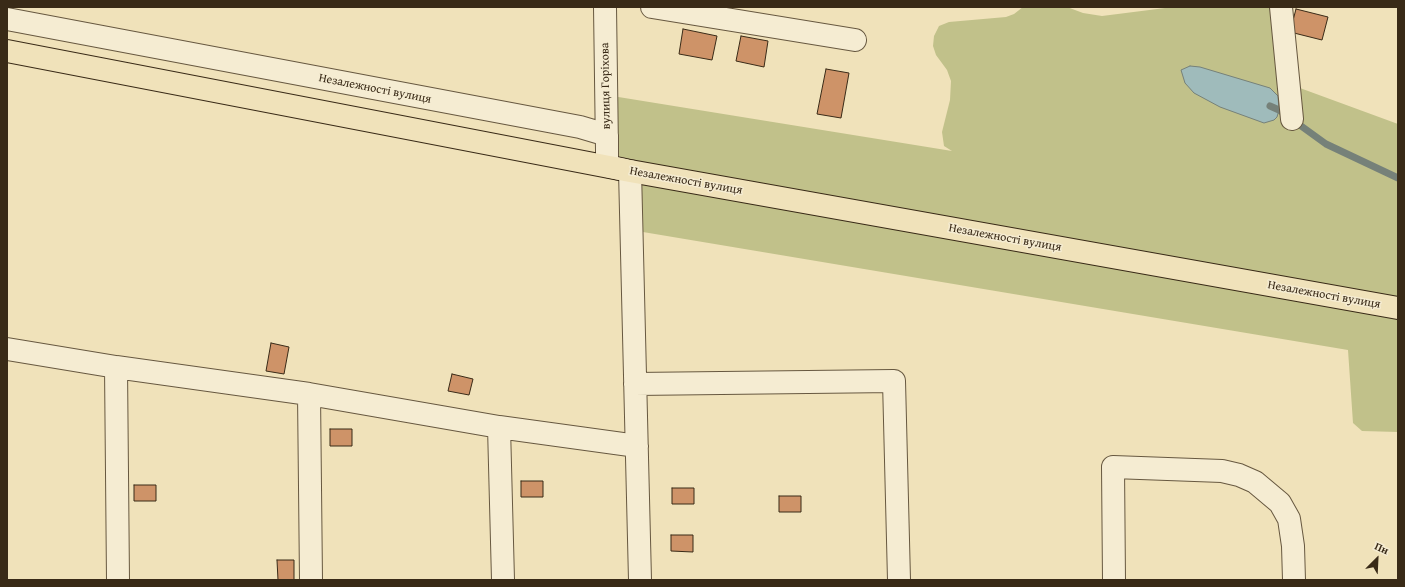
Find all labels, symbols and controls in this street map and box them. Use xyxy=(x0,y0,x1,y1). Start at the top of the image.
street label: вулиця Горіхова xyxy=(598,42,614,130)
street label: Незалежності вулиця xyxy=(317,71,433,107)
street label: Незалежності вулиця xyxy=(628,164,744,198)
street label: Незалежності вулиця xyxy=(947,221,1063,255)
street label: Незалежності вулиця xyxy=(1266,278,1382,312)
text: Пн xyxy=(1372,538,1392,558)
north arrow xyxy=(1357,539,1397,579)

